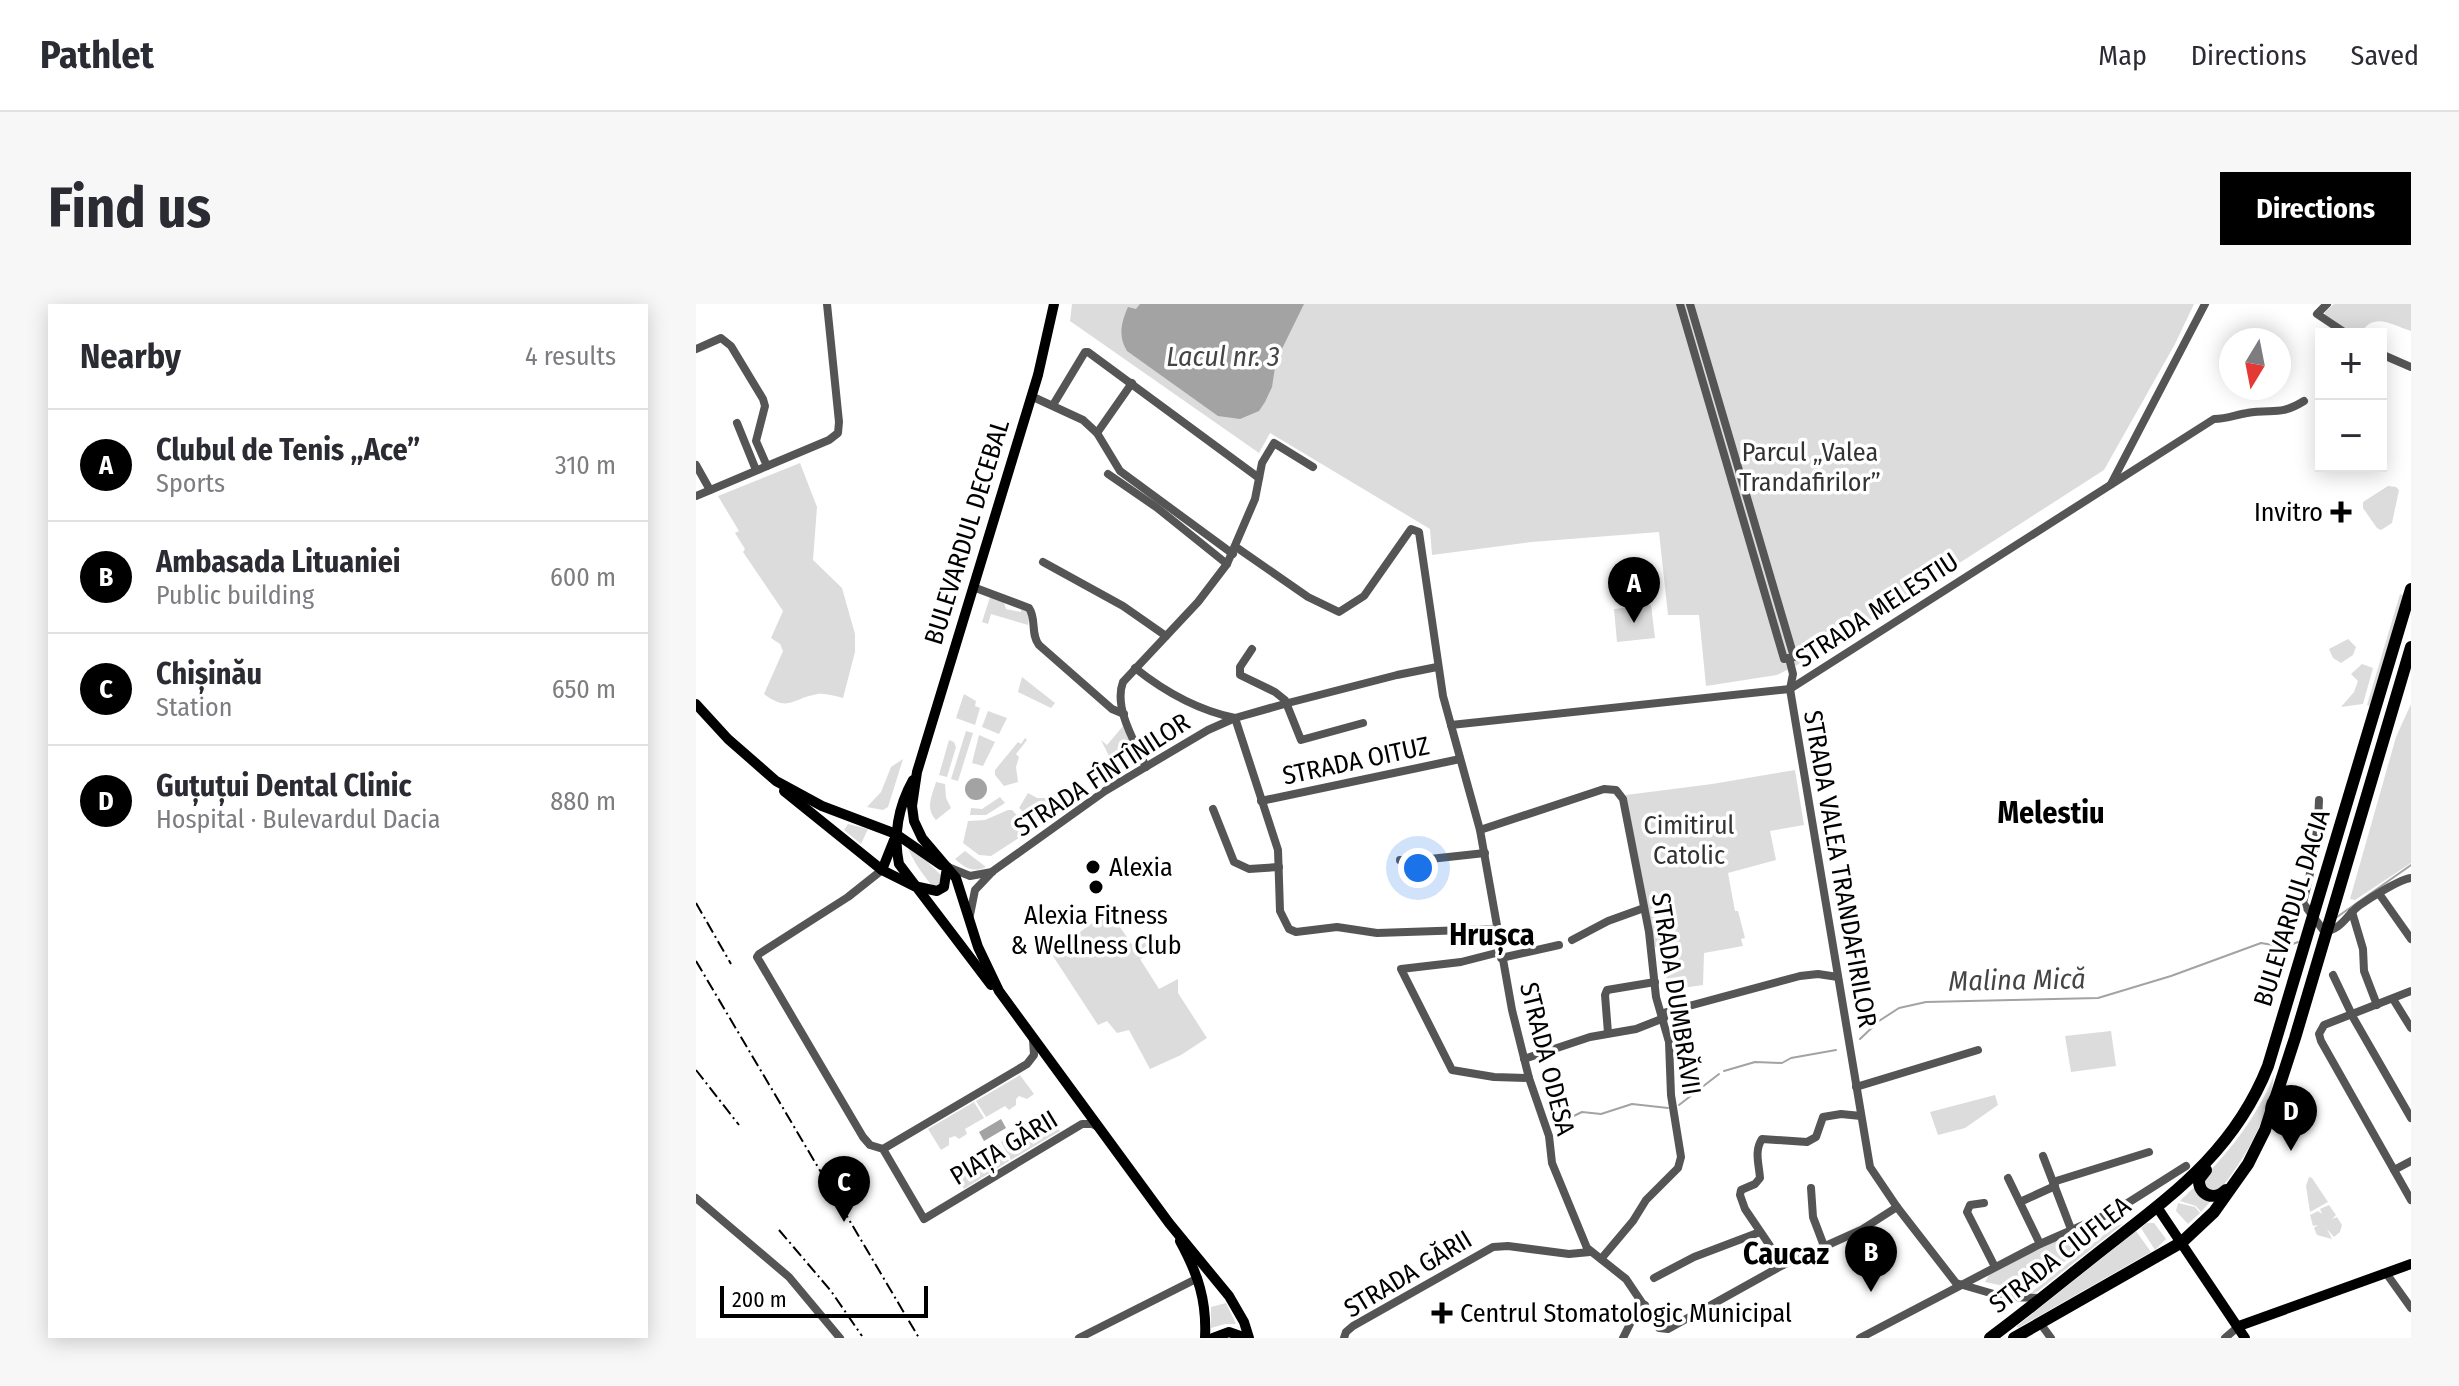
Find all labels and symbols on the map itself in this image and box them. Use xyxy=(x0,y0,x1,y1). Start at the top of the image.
north arrow xyxy=(2219,328,2291,400)
water label: Lacul nr. 3 xyxy=(1166,340,1280,373)
street label: BULEVARDUL DECEBAL xyxy=(918,415,1016,648)
park label: Parcul „Valea Trandafirilor” xyxy=(1739,437,1881,498)
place label: Invitro xyxy=(2254,497,2323,528)
marker: Invitro xyxy=(2330,501,2352,523)
street label: STRADA MELESTIU xyxy=(1790,546,1964,674)
pin: A xyxy=(1608,557,1660,623)
street label: STRADA FÎNTÎNILOR xyxy=(1008,707,1196,843)
street label: STRADA VALEA TRANDAFIRILOR xyxy=(1797,708,1883,1030)
street label: STRADA OITUZ xyxy=(1280,730,1432,792)
district label: Melestiu xyxy=(1997,795,2105,831)
street label: BULEVARDUL DACIA xyxy=(2247,806,2337,1010)
park label: Cimitirul Catolic xyxy=(1644,810,1735,871)
your location xyxy=(1398,848,1438,888)
place label: Alexia xyxy=(1109,852,1173,883)
marker: Alexia xyxy=(1084,858,1102,876)
marker: Alexia Fitness & Wellness Club xyxy=(1087,878,1105,896)
street label: STRADA DUMBRĂVII xyxy=(1645,891,1707,1097)
place label: Alexia Fitness & Wellness Club xyxy=(1010,900,1182,961)
district label: Hrușca xyxy=(1449,917,1535,955)
water label: Malina Mică xyxy=(1948,962,2086,998)
street label: STRADA ODESA xyxy=(1513,979,1581,1139)
pin: D xyxy=(2265,1085,2317,1151)
street label: PIAȚA GĂRII xyxy=(945,1104,1064,1193)
pin: C xyxy=(818,1156,870,1222)
street label: STRADA CIUFLEA xyxy=(1983,1190,2137,1320)
street label: STRADA GĂRII xyxy=(1339,1224,1477,1324)
pin: B xyxy=(1845,1226,1897,1292)
district label: Caucaz xyxy=(1743,1236,1830,1272)
scale bar xyxy=(720,1282,928,1318)
place label: Centrul Stomatologic Municipal xyxy=(1460,1298,1792,1329)
marker: Centrul Stomatologic Municipal xyxy=(1431,1302,1453,1324)

